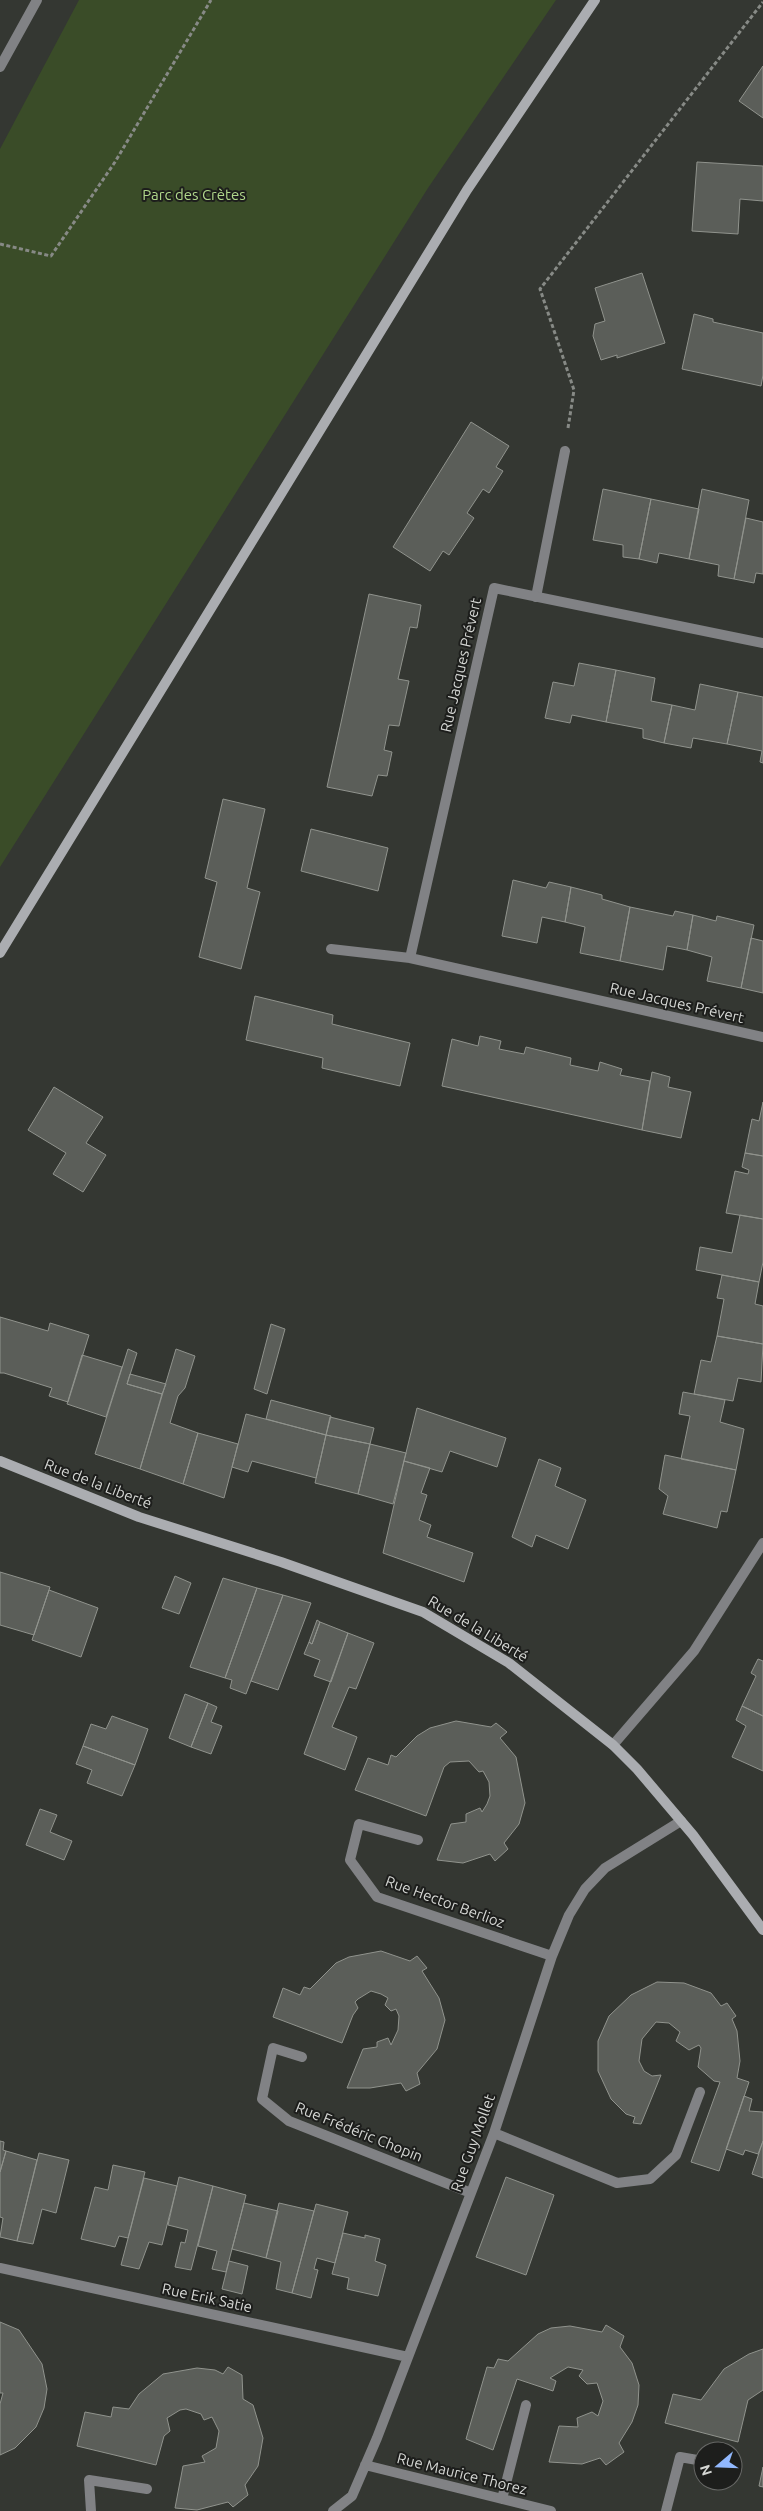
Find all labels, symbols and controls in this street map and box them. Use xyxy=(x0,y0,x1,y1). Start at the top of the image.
park label: Parc des Crètes xyxy=(142,186,246,203)
street label: Rue Jacques Prévert xyxy=(437,596,484,734)
street label: Rue Jacques Prévert xyxy=(608,979,746,1026)
street label: Rue de la Liberté xyxy=(42,1455,154,1512)
street label: Rue de la Liberté xyxy=(425,1592,531,1665)
street label: Rue Hector Berlioz xyxy=(383,1872,507,1931)
street label: Rue Guy Mollet xyxy=(447,2092,498,2194)
street label: Rue Frédéric Chopin xyxy=(293,2098,425,2165)
street label: Rue Erik Satie xyxy=(160,2280,254,2315)
north arrow xyxy=(693,2441,743,2491)
street label: Rue Maurice Thorez xyxy=(395,2449,529,2498)
text: N xyxy=(696,2463,715,2478)

